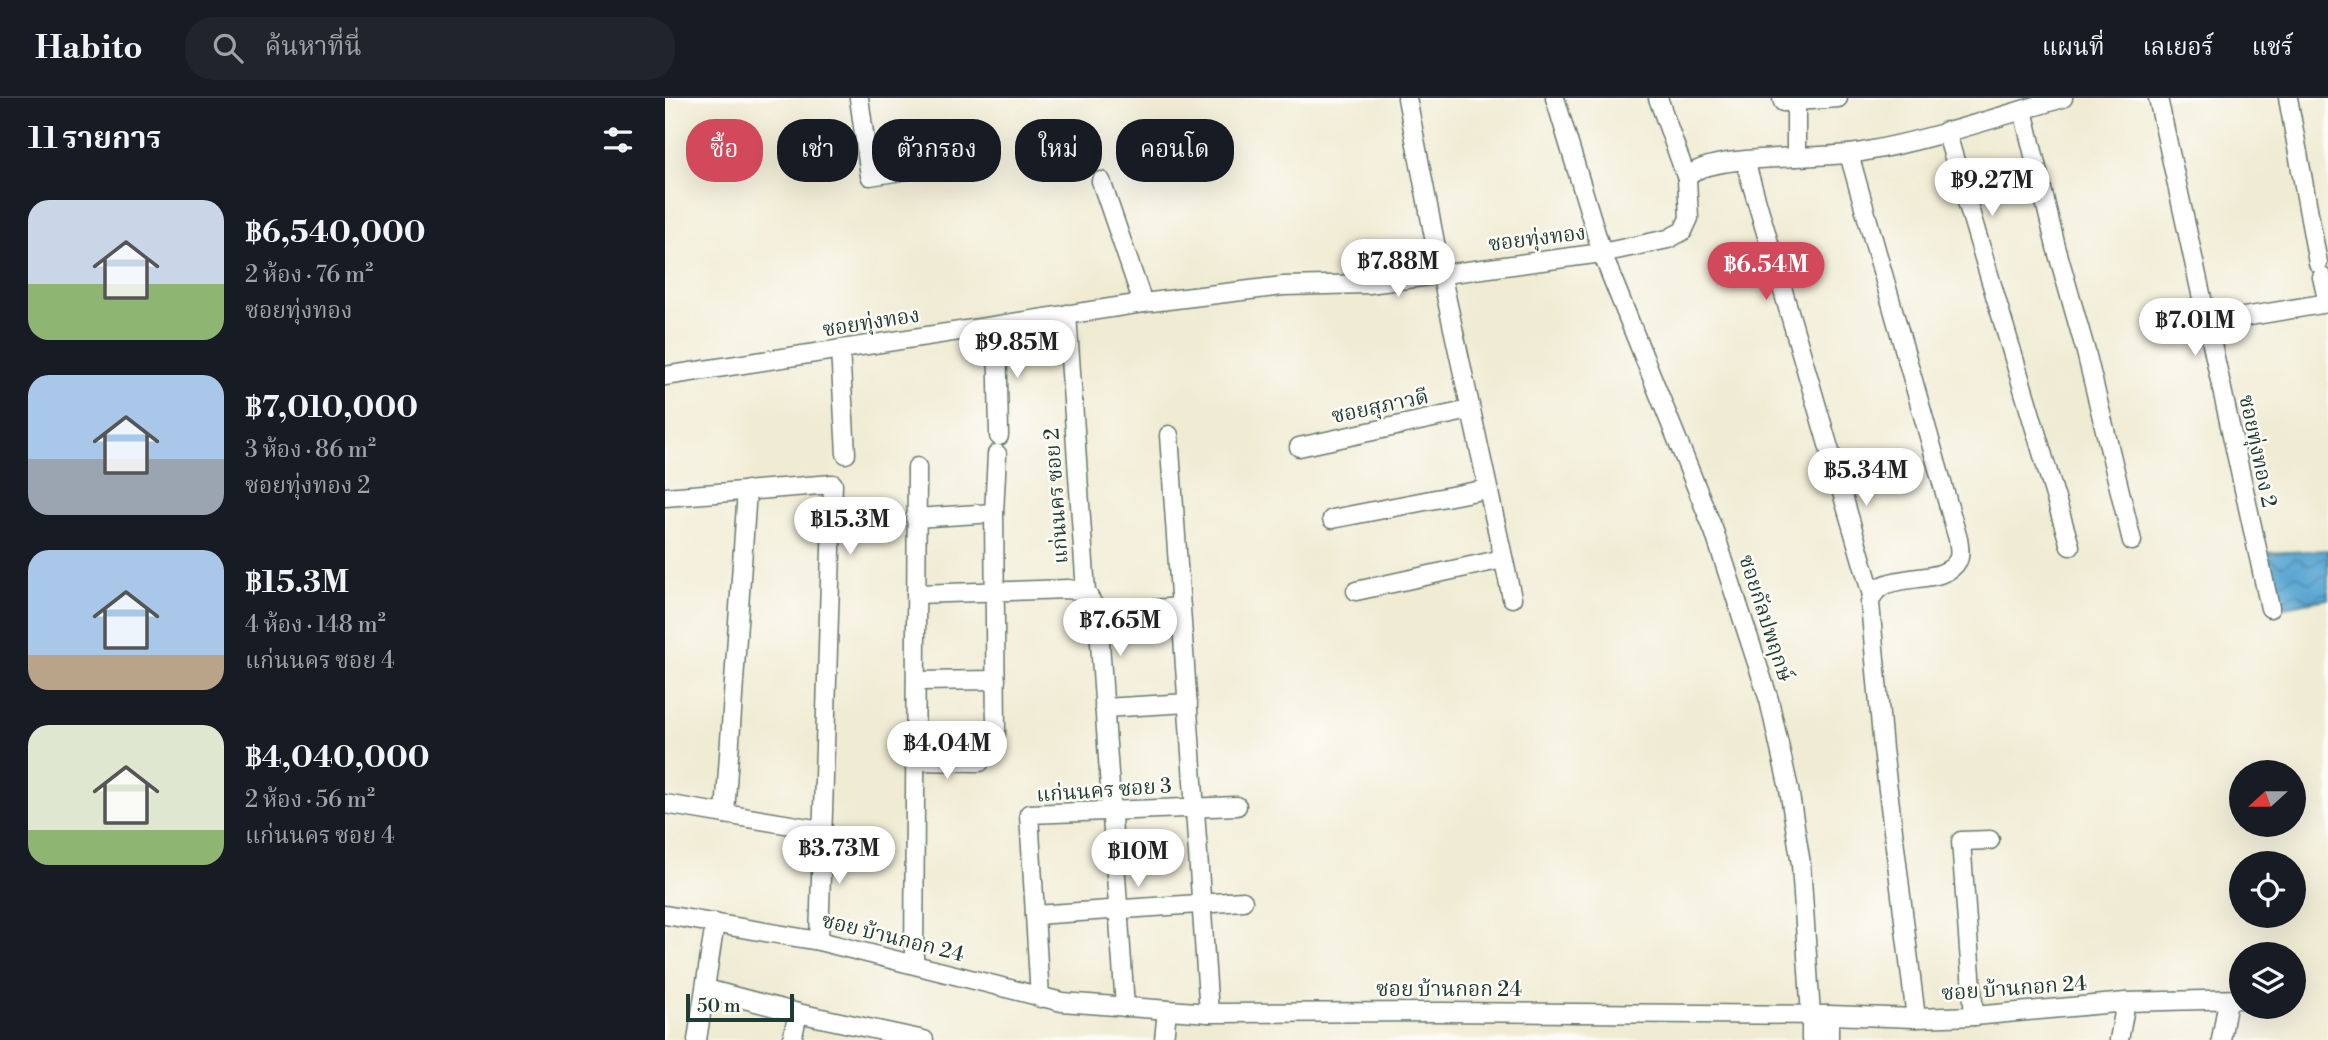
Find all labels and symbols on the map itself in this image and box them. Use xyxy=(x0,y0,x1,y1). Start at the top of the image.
pin: ฿9.27M xyxy=(1935,158,2049,218)
street label: ซอยทุ่งทอง xyxy=(1487,220,1587,258)
pin: ฿7.88M xyxy=(1341,240,1455,299)
pin: ฿6.54M xyxy=(1709,242,1823,302)
pin: ฿7.01M xyxy=(2138,299,2252,358)
street label: ซอยทุ่งทอง xyxy=(821,302,922,343)
pin: ฿9.85M xyxy=(960,320,1074,380)
street label: ซอยสุภาวดี xyxy=(1329,384,1431,430)
street label: ซอยทุ่งทอง 2 xyxy=(2232,393,2282,510)
street label: แก่นนคร ซอย 2 xyxy=(1039,427,1075,565)
pin: ฿5.34M xyxy=(1809,448,1923,508)
pin: ฿15.3M xyxy=(793,498,907,557)
street label: ซอยกัลปพฤกษ์ xyxy=(1732,551,1799,685)
pin: ฿7.65M xyxy=(1063,598,1177,658)
pin: ฿4.04M xyxy=(890,722,1004,781)
north arrow xyxy=(2229,760,2307,836)
street label: แก่นนคร ซอย 3 xyxy=(1035,773,1173,809)
pin: ฿3.73M xyxy=(782,826,896,886)
pin: ฿10M xyxy=(1097,830,1179,889)
street label: ซอย บ้านกอก 24 xyxy=(819,908,967,968)
street label: ซอย บ้านกอก 24 xyxy=(1940,971,2088,1007)
street label: ซอย บ้านกอก 24 xyxy=(1376,977,1522,1003)
scale bar xyxy=(686,991,795,1023)

